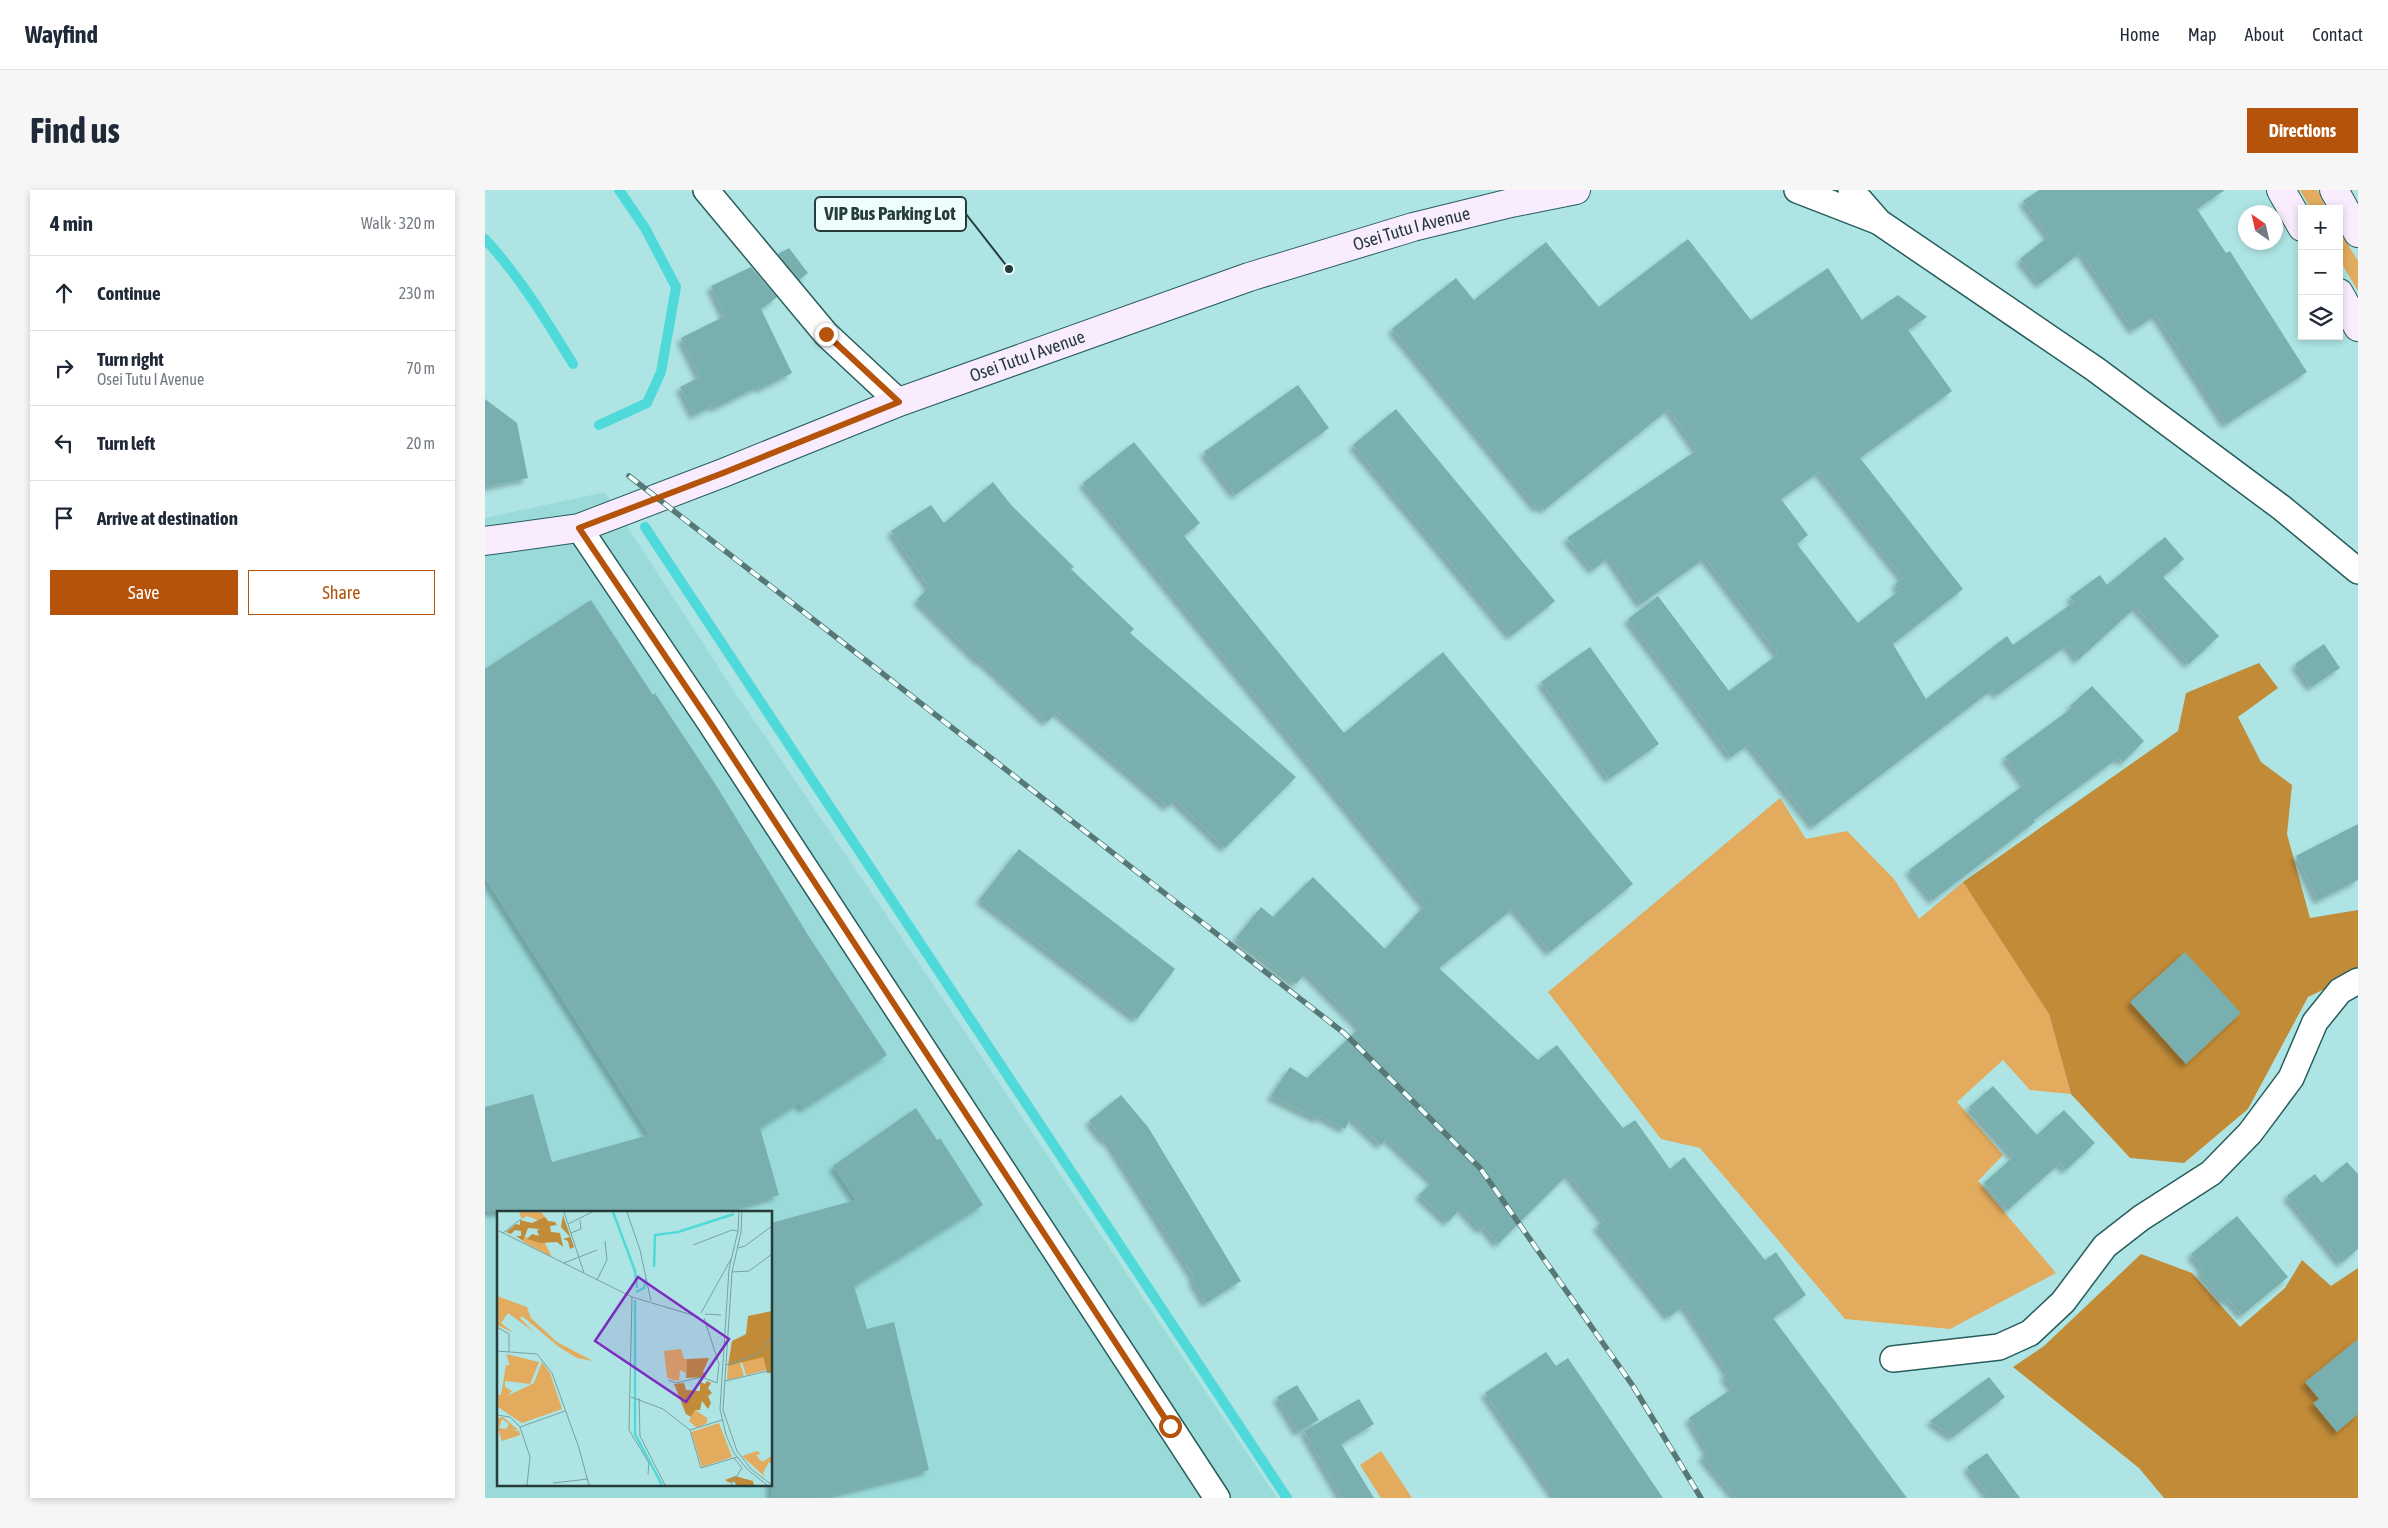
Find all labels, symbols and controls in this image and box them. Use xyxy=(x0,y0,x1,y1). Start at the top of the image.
text: Wayfind xyxy=(25,21,98,48)
text: Home xyxy=(2120,24,2160,45)
text: Map xyxy=(2188,24,2217,45)
text: About xyxy=(2245,24,2284,45)
text: Contact xyxy=(2312,24,2363,45)
button: Directions xyxy=(2247,108,2358,153)
text: Find us xyxy=(30,110,120,150)
callout: VIP Bus Parking Lot xyxy=(815,197,966,231)
text: VIP Bus Parking Lot xyxy=(823,202,956,224)
street label: Osei Tutu I Avenue xyxy=(1350,202,1472,255)
north arrow xyxy=(2238,205,2283,250)
map controls xyxy=(2298,205,2343,340)
button: + xyxy=(2298,205,2343,250)
text: 4 min xyxy=(50,211,93,235)
text: Walk · 320 m xyxy=(361,214,435,232)
button: − xyxy=(2298,250,2343,295)
icon: ahead xyxy=(50,279,78,307)
text: Continue xyxy=(97,282,161,304)
text: 230 m xyxy=(399,284,435,302)
button: layers xyxy=(2298,295,2343,340)
route end xyxy=(815,323,838,346)
street label: Osei Tutu I Avenue xyxy=(967,326,1087,386)
text: Turn right xyxy=(97,348,164,370)
icon: right xyxy=(50,354,78,382)
text: 70 m xyxy=(406,359,435,377)
text: Osei Tutu I Avenue xyxy=(97,370,204,388)
icon: left xyxy=(50,429,78,457)
text: Turn left xyxy=(97,432,155,454)
text: 20 m xyxy=(406,434,435,452)
icon: arrive xyxy=(50,504,78,532)
text: Arrive at destination xyxy=(97,507,238,529)
button: Save xyxy=(50,570,238,615)
button: Share xyxy=(248,570,435,615)
inset map xyxy=(497,1211,773,1486)
route start xyxy=(1159,1415,1182,1438)

